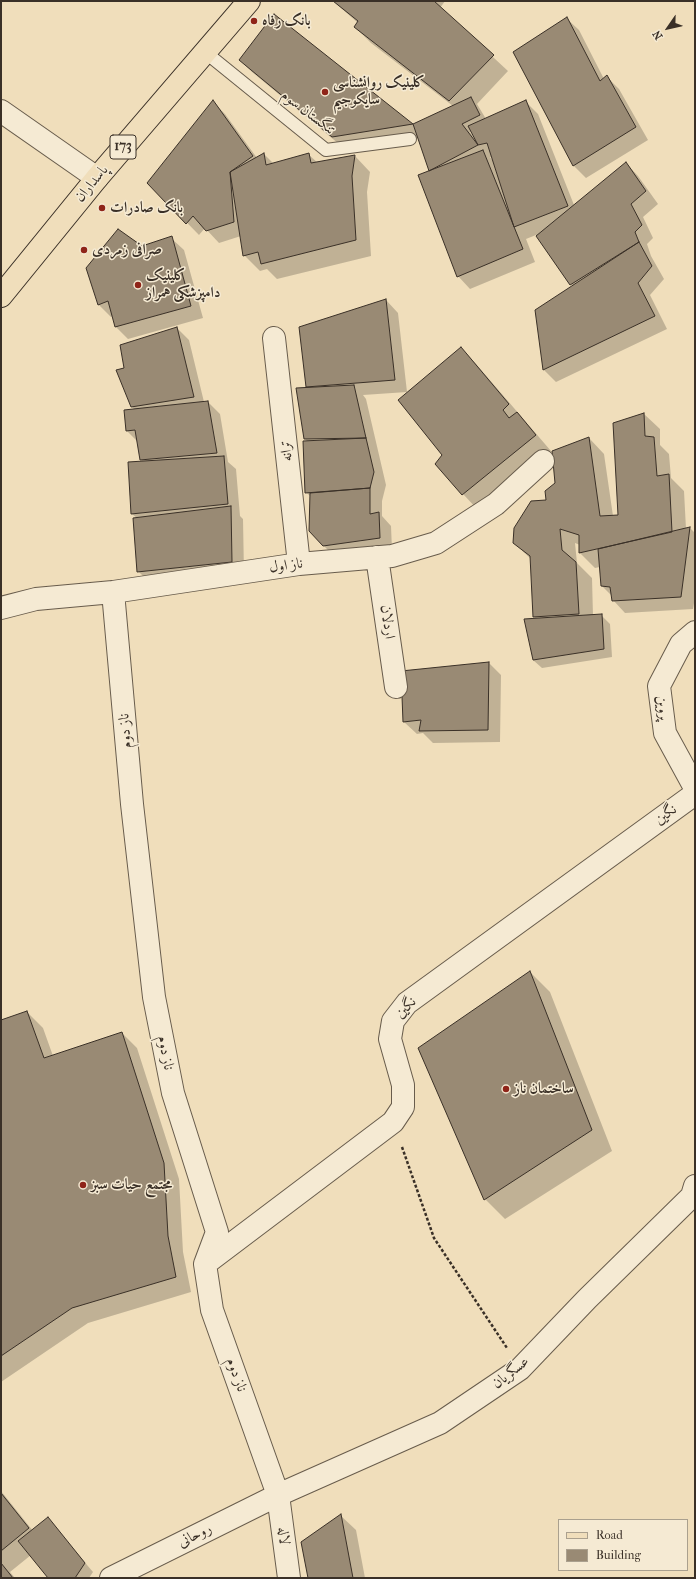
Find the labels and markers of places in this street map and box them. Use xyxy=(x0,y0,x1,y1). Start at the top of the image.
place label: بانک رفاه xyxy=(262,12,311,30)
marker: بانک رفاه xyxy=(249,16,259,26)
place label: کلینیک روانشناسی سایکوجیم xyxy=(333,74,425,109)
marker: کلینیک روانشناسی سایکوجیم xyxy=(320,87,330,97)
place label: بانک صادرات xyxy=(110,199,183,217)
marker: بانک صادرات xyxy=(97,203,107,213)
place label: صرافی زمردی xyxy=(92,241,162,259)
marker: صرافی زمردی xyxy=(79,245,89,255)
place label: کلینیک دامپزشکی همراز xyxy=(146,267,221,302)
marker: کلینیک دامپزشکی همراز xyxy=(133,280,143,290)
place label: ساختمان ناز xyxy=(514,1080,574,1098)
marker: ساختمان ناز xyxy=(501,1084,511,1094)
place label: مجتمع حیات سبز xyxy=(91,1176,172,1194)
marker: مجتمع حیات سبز xyxy=(78,1180,88,1190)

